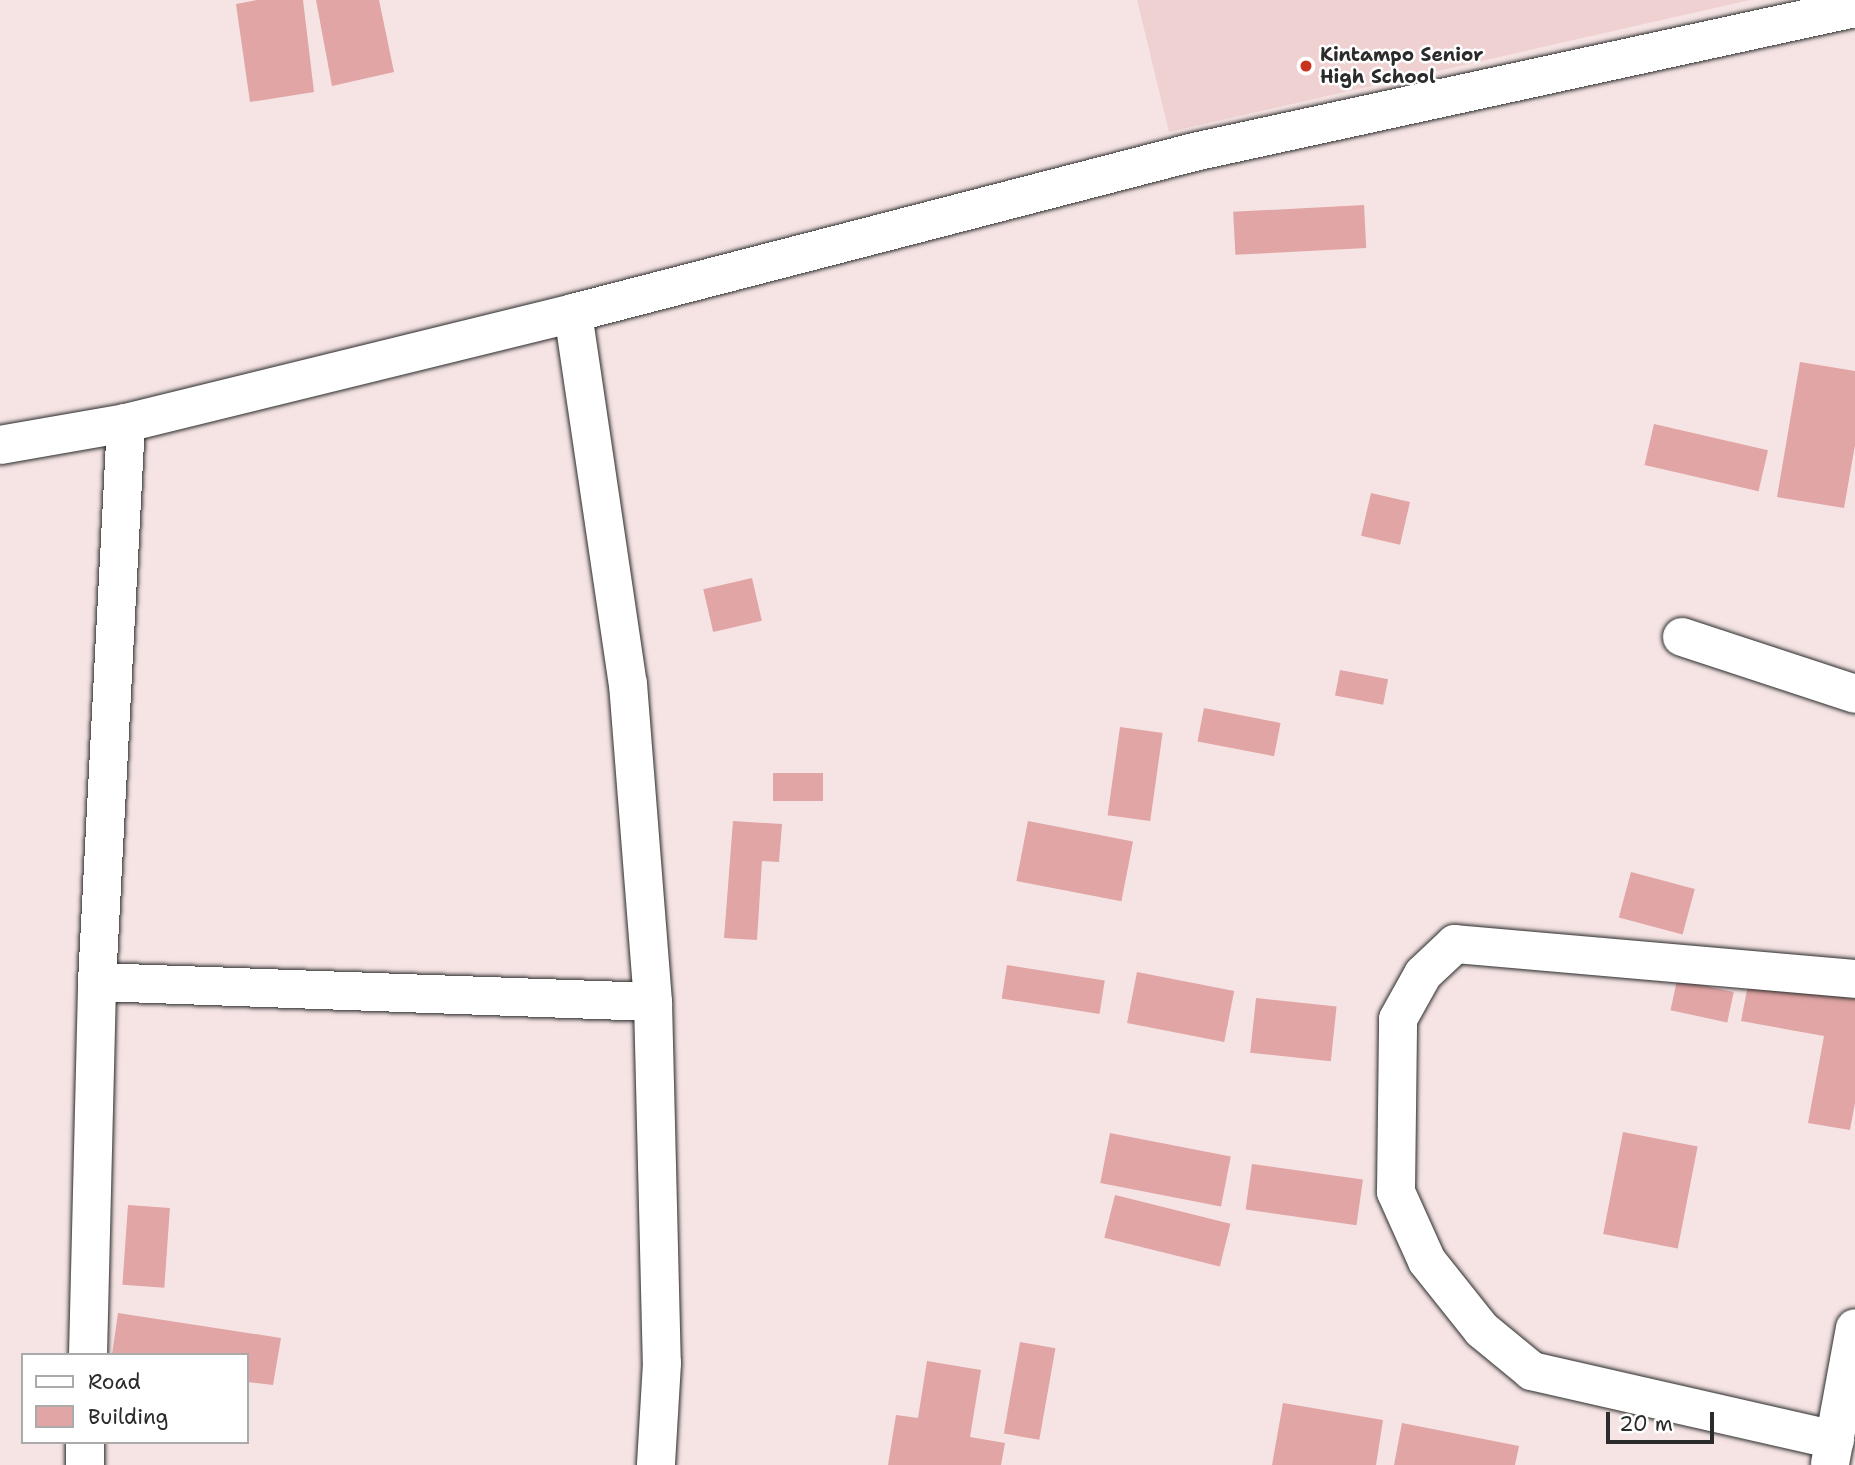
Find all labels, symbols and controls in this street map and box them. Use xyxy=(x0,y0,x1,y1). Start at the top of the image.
place label: Kintampo Senior High School xyxy=(1320,44,1484,88)
marker: Kintampo Senior High School xyxy=(1298,58,1314,74)
legend xyxy=(21,1353,248,1444)
text: Road xyxy=(88,1368,141,1396)
scale bar xyxy=(1610,1398,1718,1442)
text: Building xyxy=(88,1403,168,1431)
text: 20 m xyxy=(1619,1410,1673,1438)

